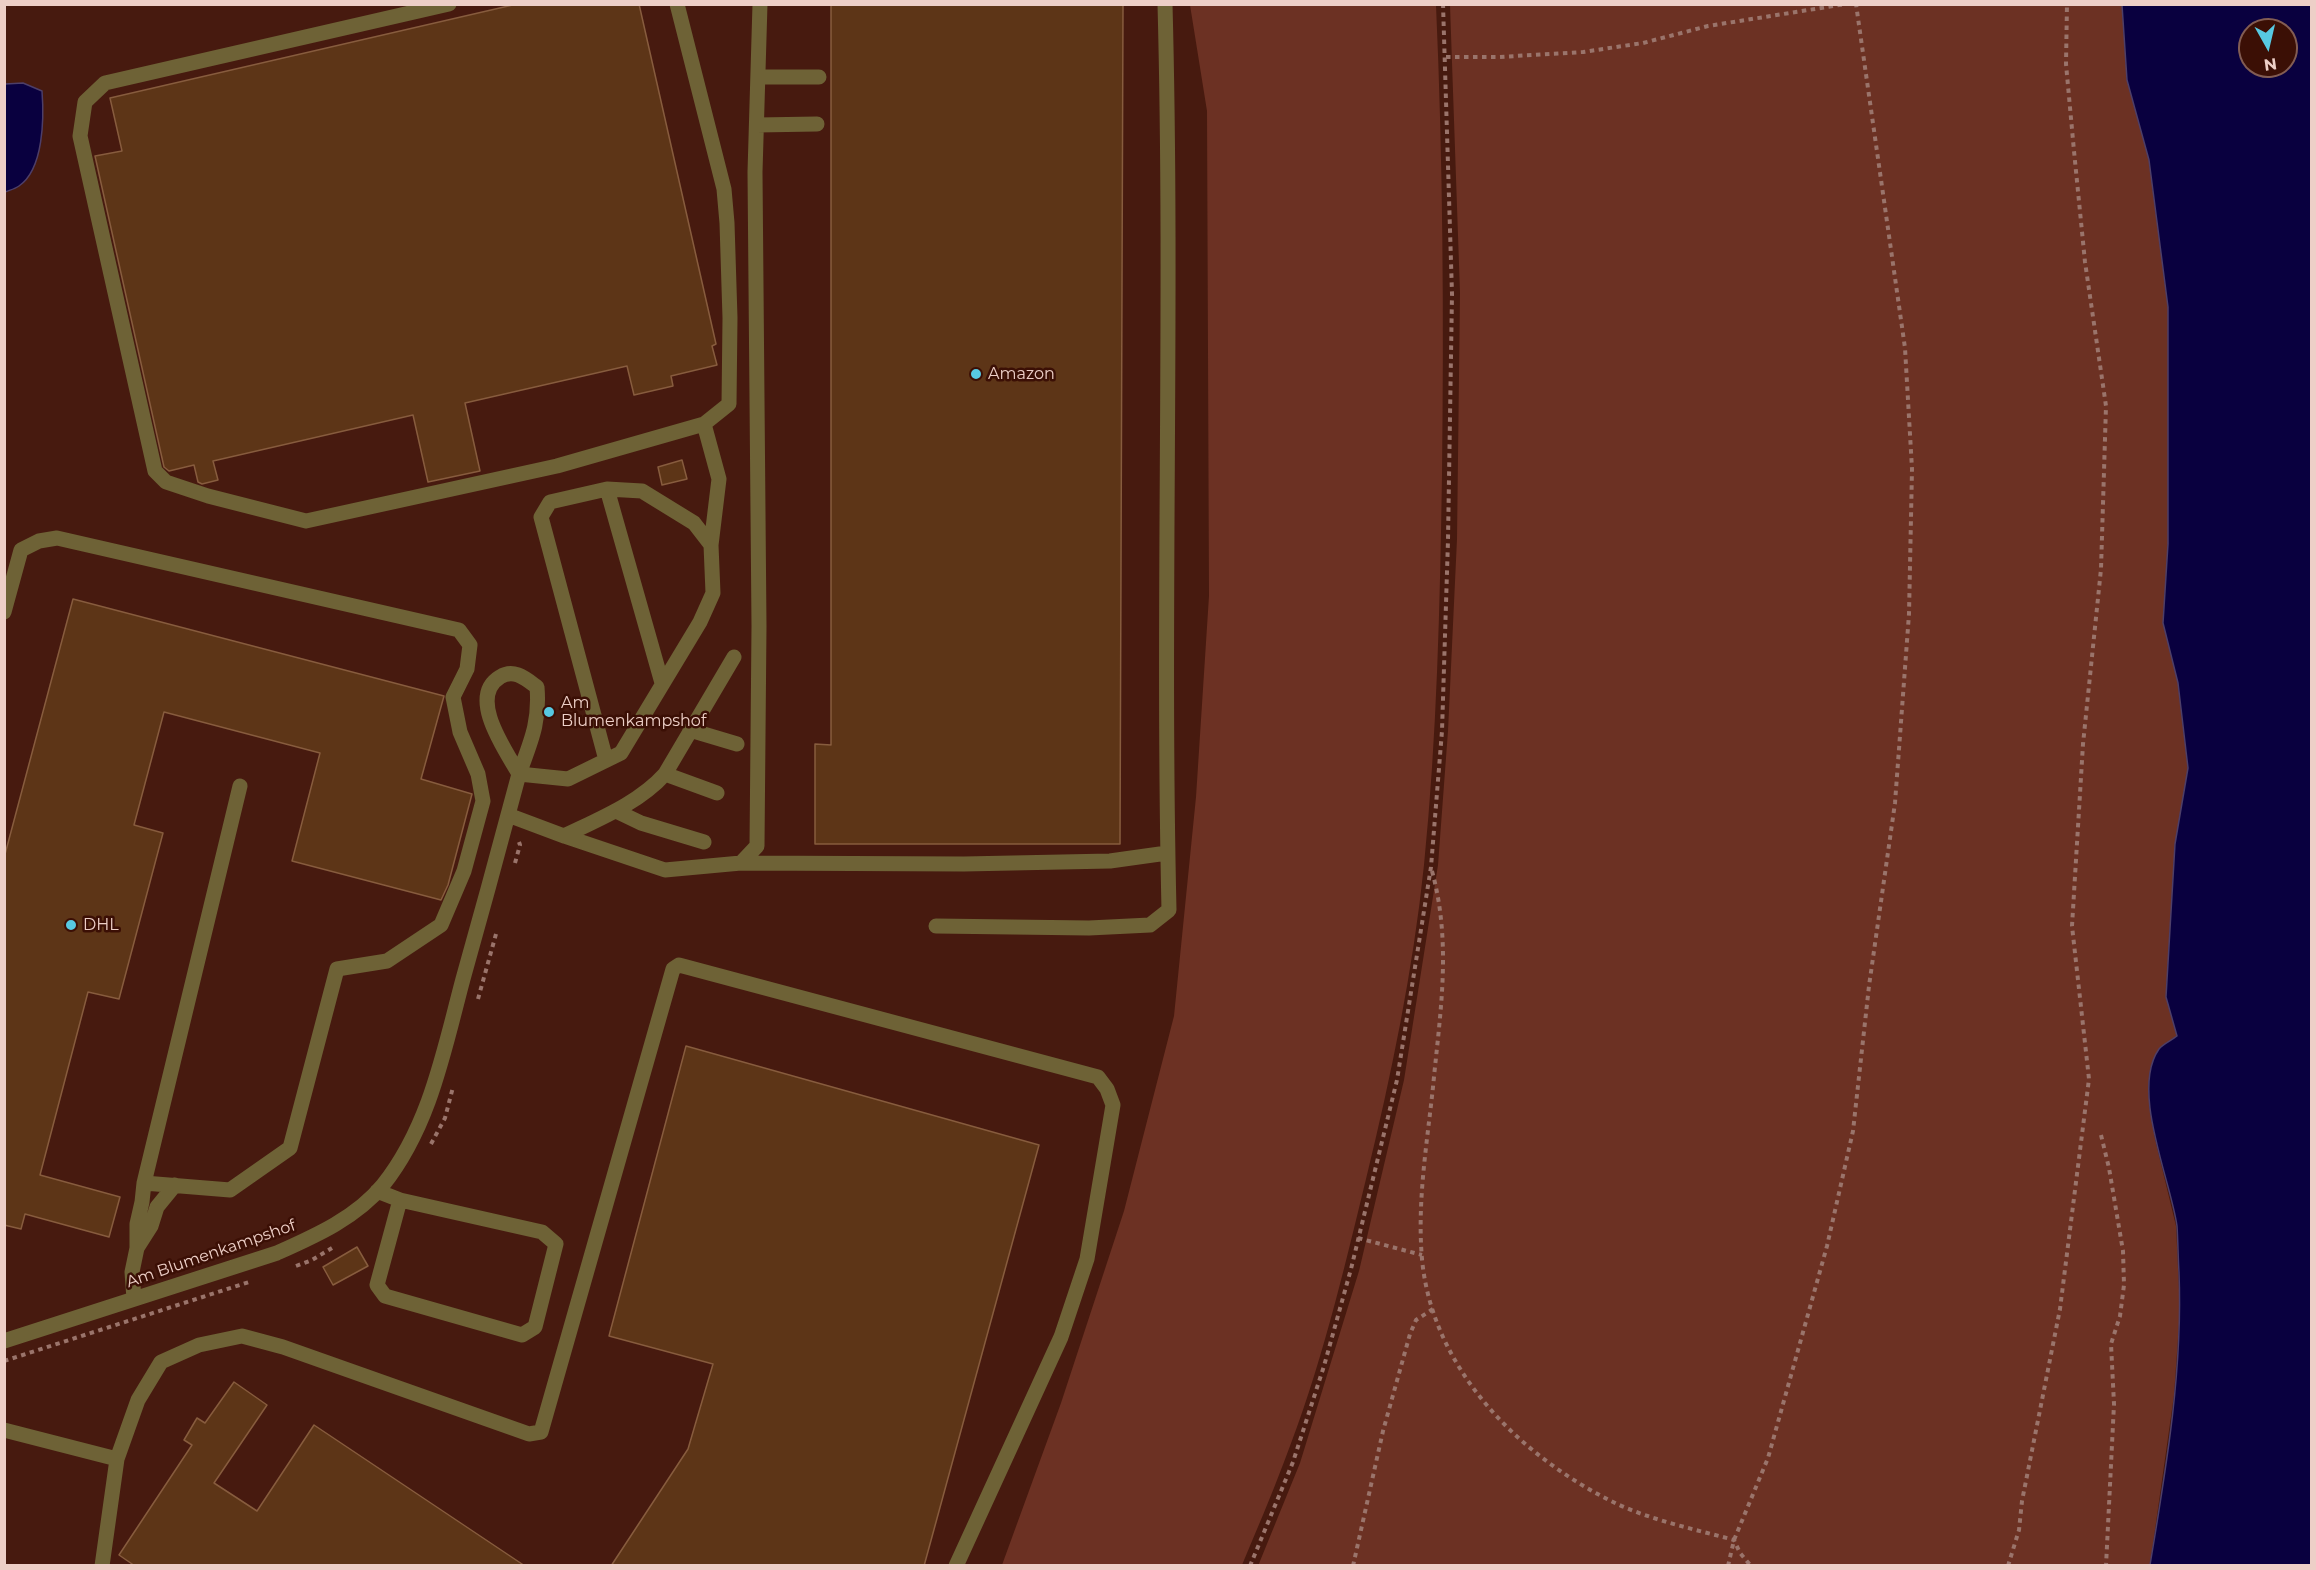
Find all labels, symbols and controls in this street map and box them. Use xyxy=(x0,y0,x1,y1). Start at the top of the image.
north arrow xyxy=(2238,18,2298,78)
text: N xyxy=(2263,54,2278,75)
place label: Amazon xyxy=(988,364,1055,384)
marker: Amazon xyxy=(969,367,983,381)
place label: Am Blumenkampshof xyxy=(561,693,706,731)
marker: Am Blumenkampshof xyxy=(542,705,556,719)
place label: DHL xyxy=(83,915,119,935)
marker: DHL xyxy=(64,918,78,932)
street label: Am Blumenkampshof xyxy=(124,1216,298,1292)

